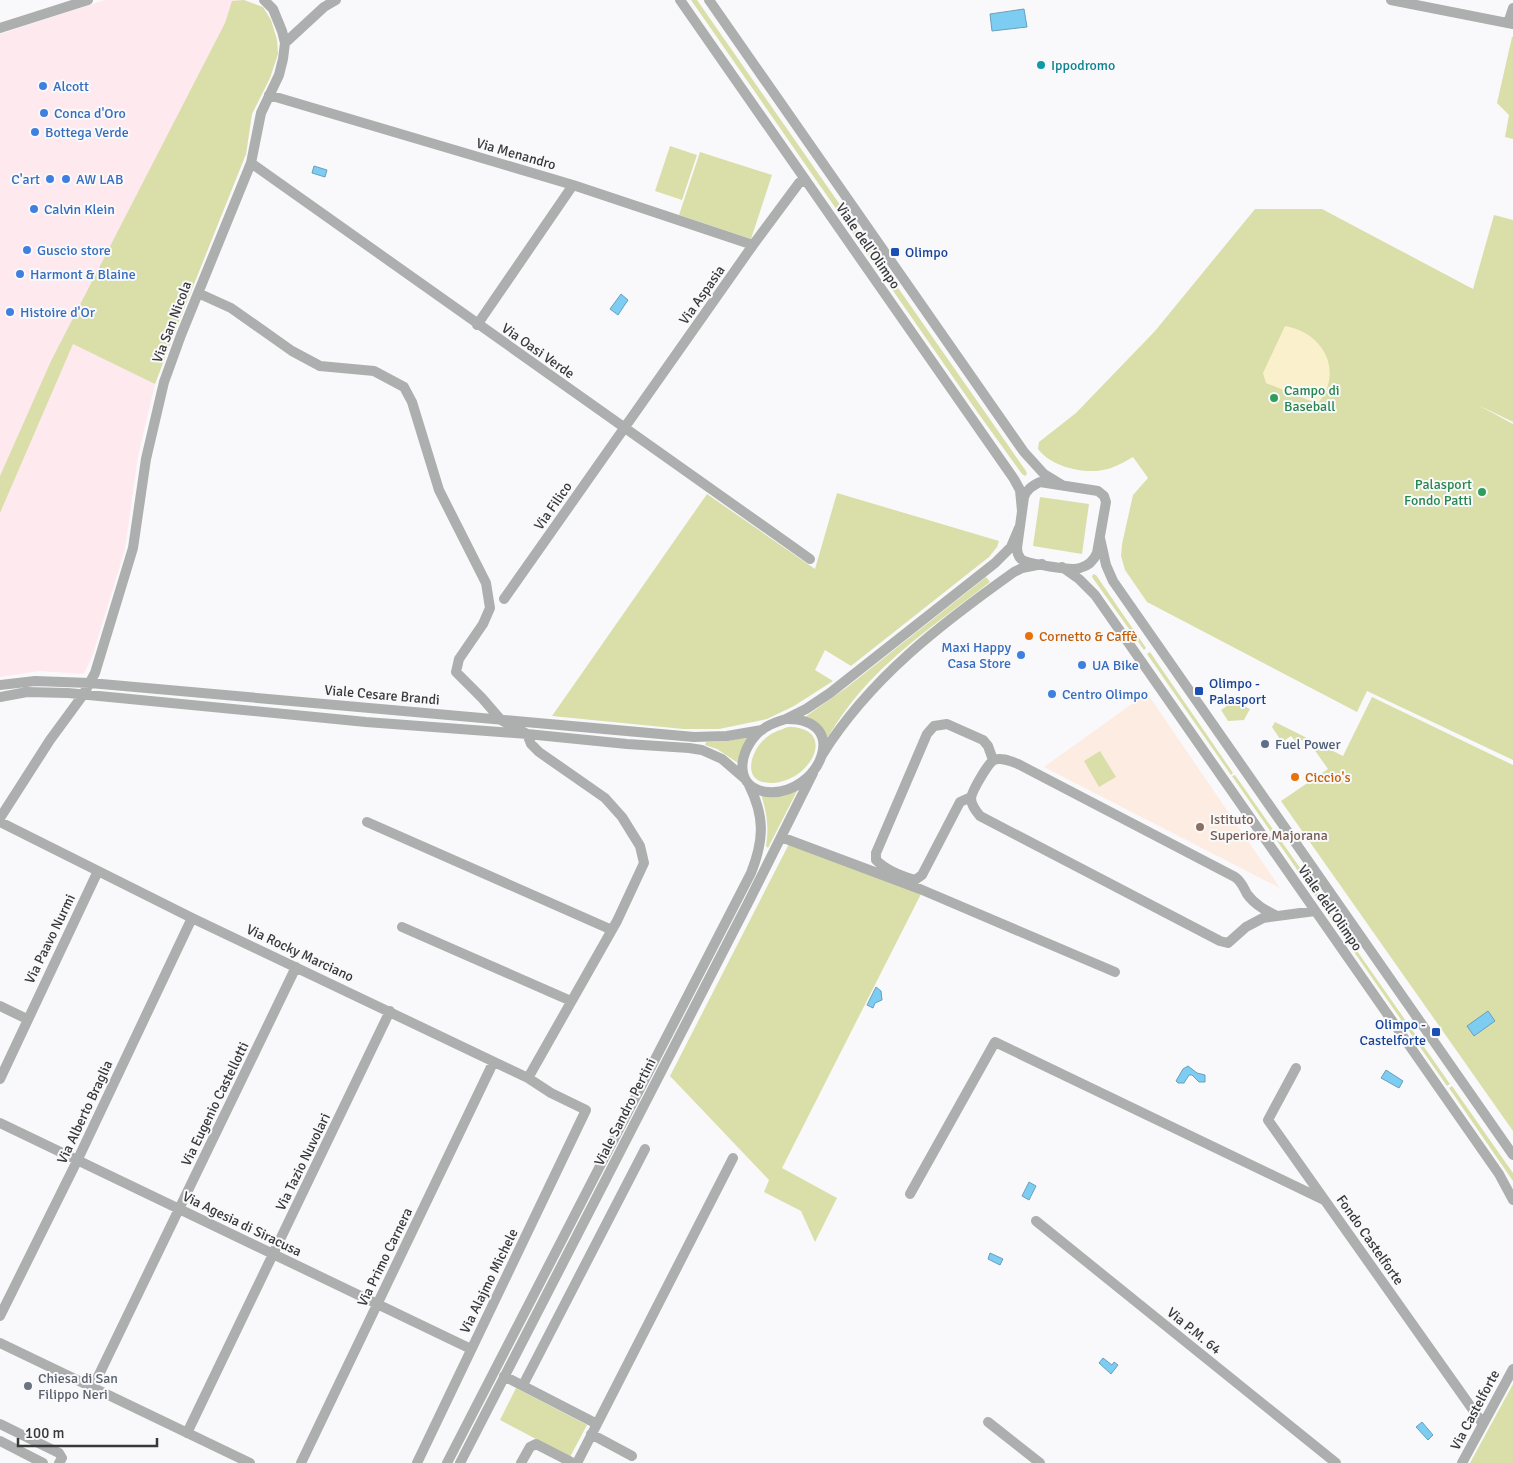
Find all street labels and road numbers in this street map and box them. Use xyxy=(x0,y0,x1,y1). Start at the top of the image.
street label: Via Menandro xyxy=(474,134,558,174)
street label: Viale dell'Olimpo xyxy=(832,200,904,292)
street label: Via Aspasia xyxy=(675,262,729,328)
street label: Via San Nicola xyxy=(149,279,195,365)
street label: Via Oasi Verde xyxy=(498,320,578,382)
street label: Via Filico xyxy=(530,479,576,533)
street label: Viale Cesare Brandi xyxy=(324,681,440,709)
street label: Viale dell'Olimpo xyxy=(1294,862,1366,954)
street label: Via Paavo Nurmi xyxy=(21,891,79,987)
street label: Via Rocky Marciano xyxy=(244,921,356,985)
street label: Via Eugenio Castellotti xyxy=(178,1039,252,1169)
street label: Viale Sandro Pertini xyxy=(591,1055,659,1169)
street label: Via Alberto Braglia xyxy=(54,1058,116,1166)
street label: Via Tazio Nuvolari xyxy=(272,1110,334,1214)
street label: Via Agesia di Siracusa xyxy=(180,1188,304,1260)
street label: Fondo Castelforte xyxy=(1333,1192,1407,1288)
street label: Via Primo Carnera xyxy=(354,1205,416,1309)
street label: Via Alajmo Michele xyxy=(456,1226,522,1336)
street label: Via P.M. 64 xyxy=(1163,1304,1225,1358)
street label: Via Castelforte xyxy=(1447,1367,1503,1453)

